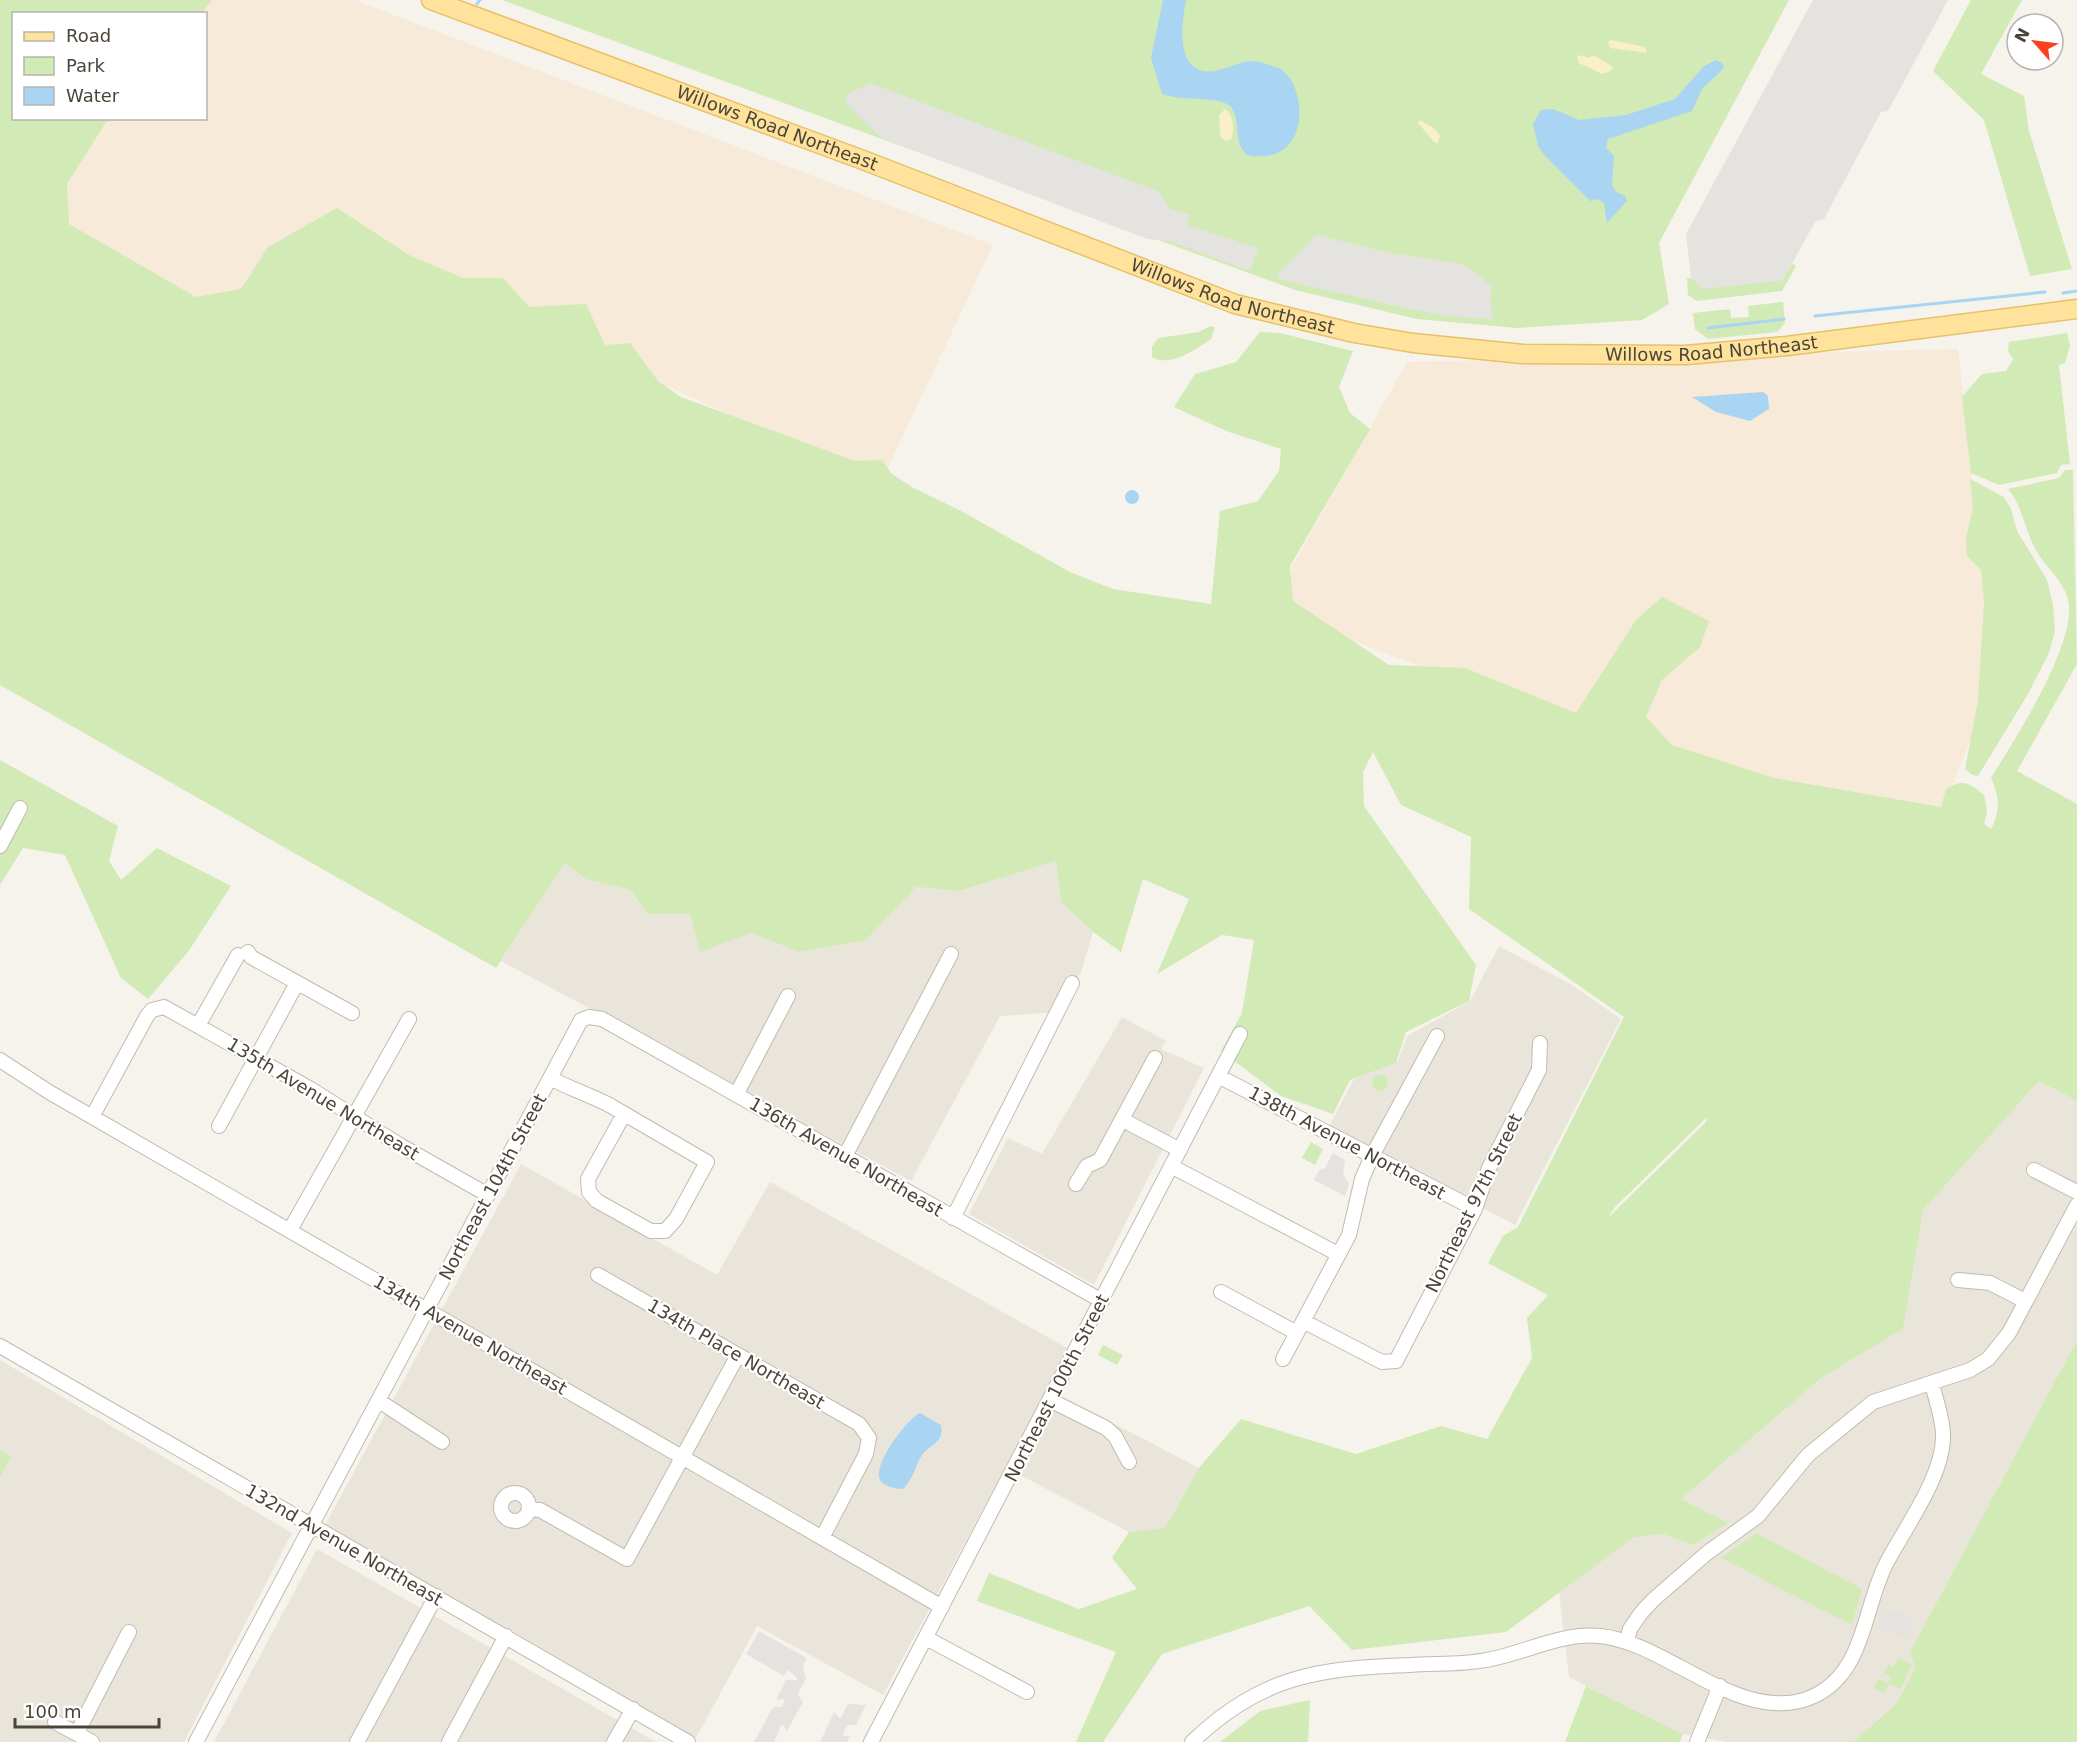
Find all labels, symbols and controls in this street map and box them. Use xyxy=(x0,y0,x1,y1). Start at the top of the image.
legend xyxy=(12,12,207,120)
north arrow xyxy=(2005,12,2065,72)
text: Road xyxy=(66,25,111,46)
text: N xyxy=(2011,25,2034,46)
text: Park xyxy=(66,55,105,76)
street label: Willows Road Northeast xyxy=(674,81,881,175)
text: Water xyxy=(66,85,120,106)
street label: Willows Road Northeast xyxy=(1128,254,1337,338)
street label: Willows Road Northeast xyxy=(1605,331,1819,365)
street label: 135th Avenue Northeast xyxy=(224,1033,423,1164)
street label: 138th Avenue Northeast xyxy=(1245,1082,1449,1203)
street label: Northeast 104th Street xyxy=(434,1090,551,1283)
street label: 136th Avenue Northeast xyxy=(746,1092,947,1221)
street label: Northeast 97th Street xyxy=(1421,1110,1526,1296)
street label: 134th Avenue Northeast xyxy=(370,1270,571,1399)
street label: Northeast 100th Street xyxy=(1000,1290,1113,1485)
street label: 134th Place Northeast xyxy=(644,1294,829,1413)
street label: 132nd Avenue Northeast xyxy=(242,1479,447,1610)
scale bar xyxy=(15,1691,159,1729)
text: 100 m xyxy=(24,1701,82,1722)

